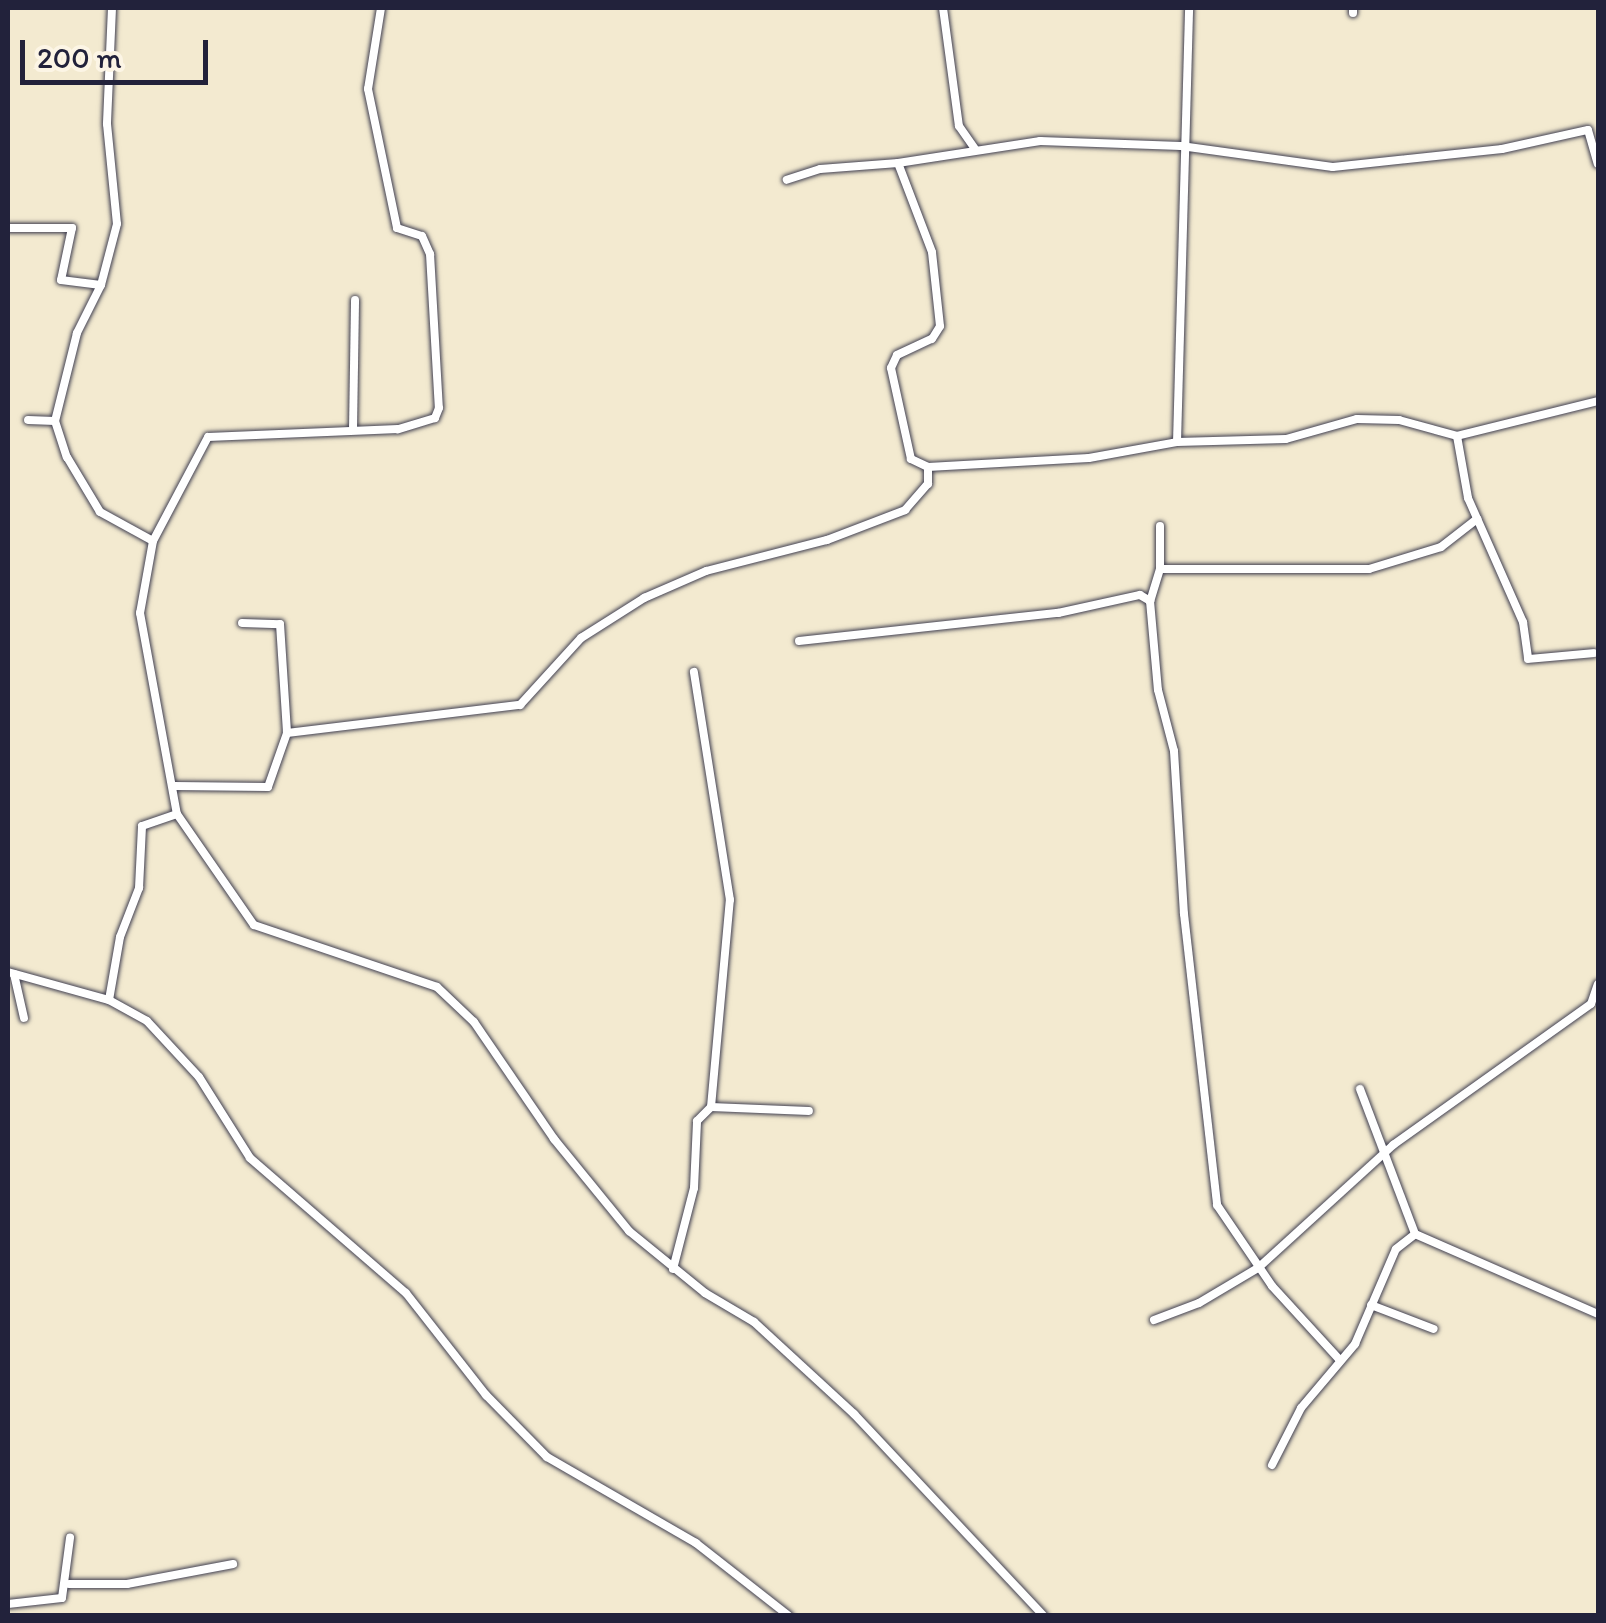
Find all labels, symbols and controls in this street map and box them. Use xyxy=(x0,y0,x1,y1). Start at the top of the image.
scale bar xyxy=(25,20,212,82)
text: 200 m xyxy=(37,39,122,76)

